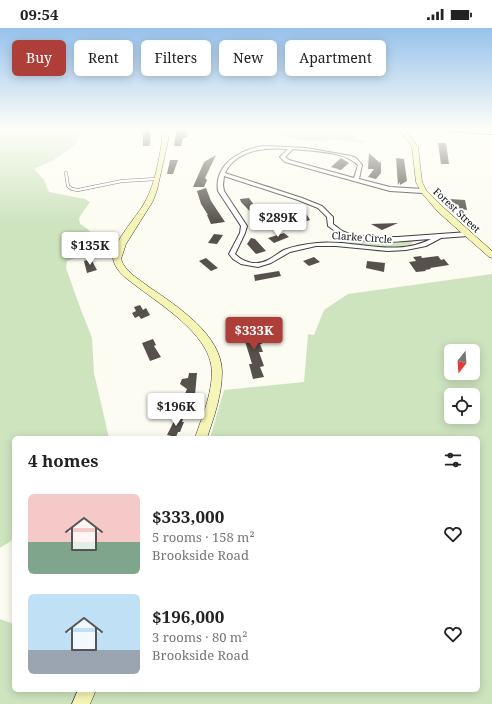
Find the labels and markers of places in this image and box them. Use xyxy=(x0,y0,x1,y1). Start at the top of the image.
pin: $289K xyxy=(250,204,306,238)
pin: $135K xyxy=(62,232,118,266)
pin: $333K xyxy=(226,317,282,351)
pin: $196K xyxy=(148,393,204,427)

